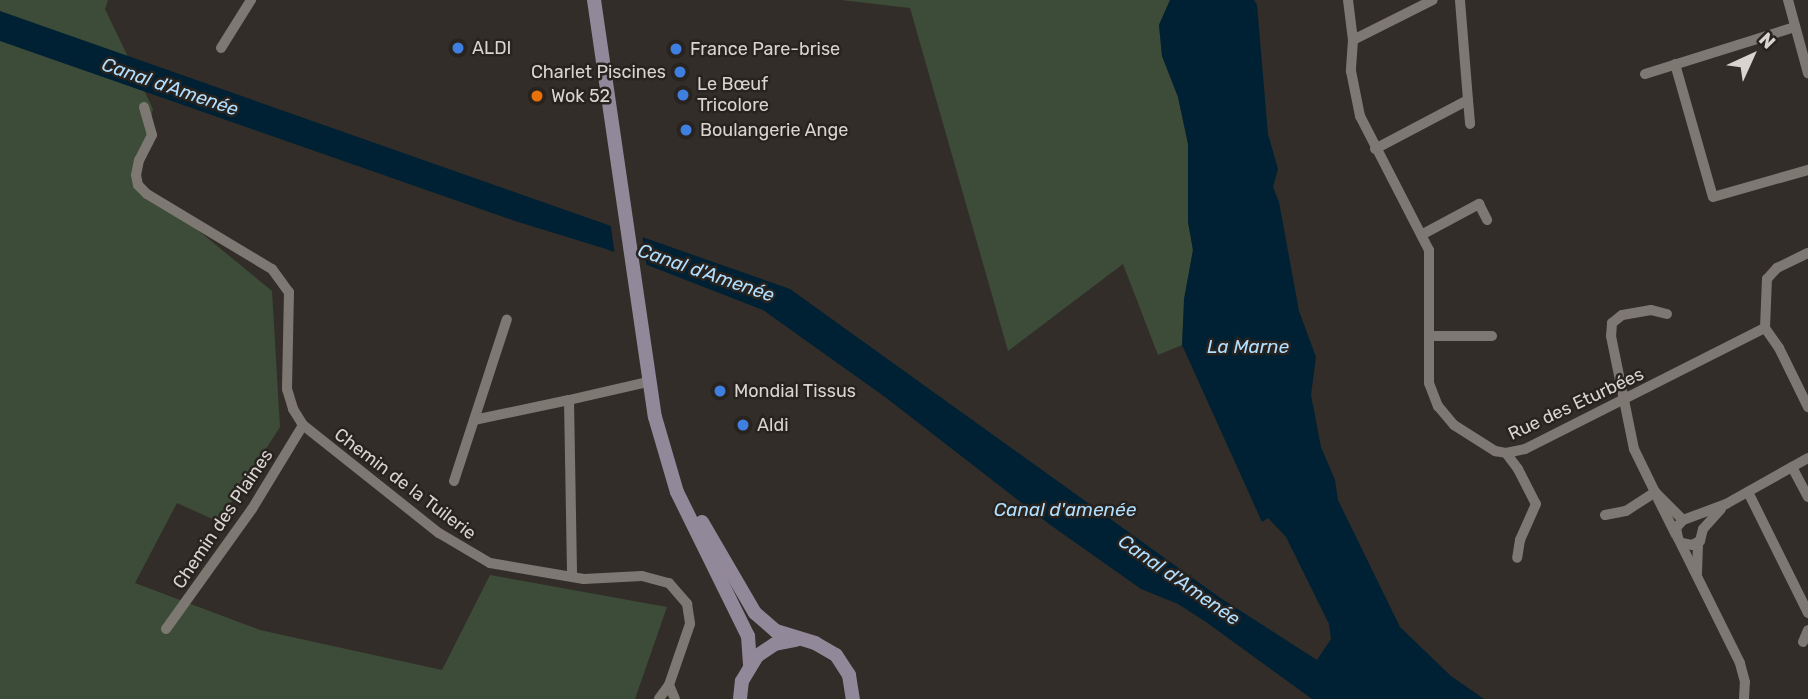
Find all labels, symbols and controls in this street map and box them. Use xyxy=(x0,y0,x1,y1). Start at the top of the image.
north arrow xyxy=(1717,21,1787,91)
text: N xyxy=(1754,28,1780,54)
place label: ALDI xyxy=(472,37,512,59)
place label: France Pare-brise xyxy=(690,38,840,60)
marker: ALDI xyxy=(450,40,466,56)
marker: France Pare-brise xyxy=(668,41,684,57)
water label: Canal d'Amenée xyxy=(99,53,241,121)
place label: Charlet Piscines xyxy=(531,61,666,83)
marker: Charlet Piscines xyxy=(672,64,688,80)
place label: Le Bœuf Tricolore xyxy=(697,74,769,116)
place label: Wok 52 xyxy=(551,85,610,107)
marker: Le Bœuf Tricolore xyxy=(675,87,691,103)
marker: Wok 52 xyxy=(529,88,545,104)
place label: Boulangerie Ange xyxy=(700,119,849,141)
marker: Boulangerie Ange xyxy=(678,122,694,138)
water label: Canal d'Amenée xyxy=(635,239,777,307)
water label: La Marne xyxy=(1207,336,1289,358)
street label: Rue des Eturbées xyxy=(1505,363,1647,445)
place label: Mondial Tissus xyxy=(734,380,856,402)
marker: Mondial Tissus xyxy=(712,383,728,399)
place label: Aldi xyxy=(757,414,788,436)
marker: Aldi xyxy=(735,417,751,433)
street label: Chemin de la Tuilerie xyxy=(330,423,480,545)
street label: Chemin des Plaines xyxy=(168,445,278,593)
water label: Canal d'amenée xyxy=(994,499,1136,521)
water label: Canal d'Amenée xyxy=(1114,530,1244,630)

